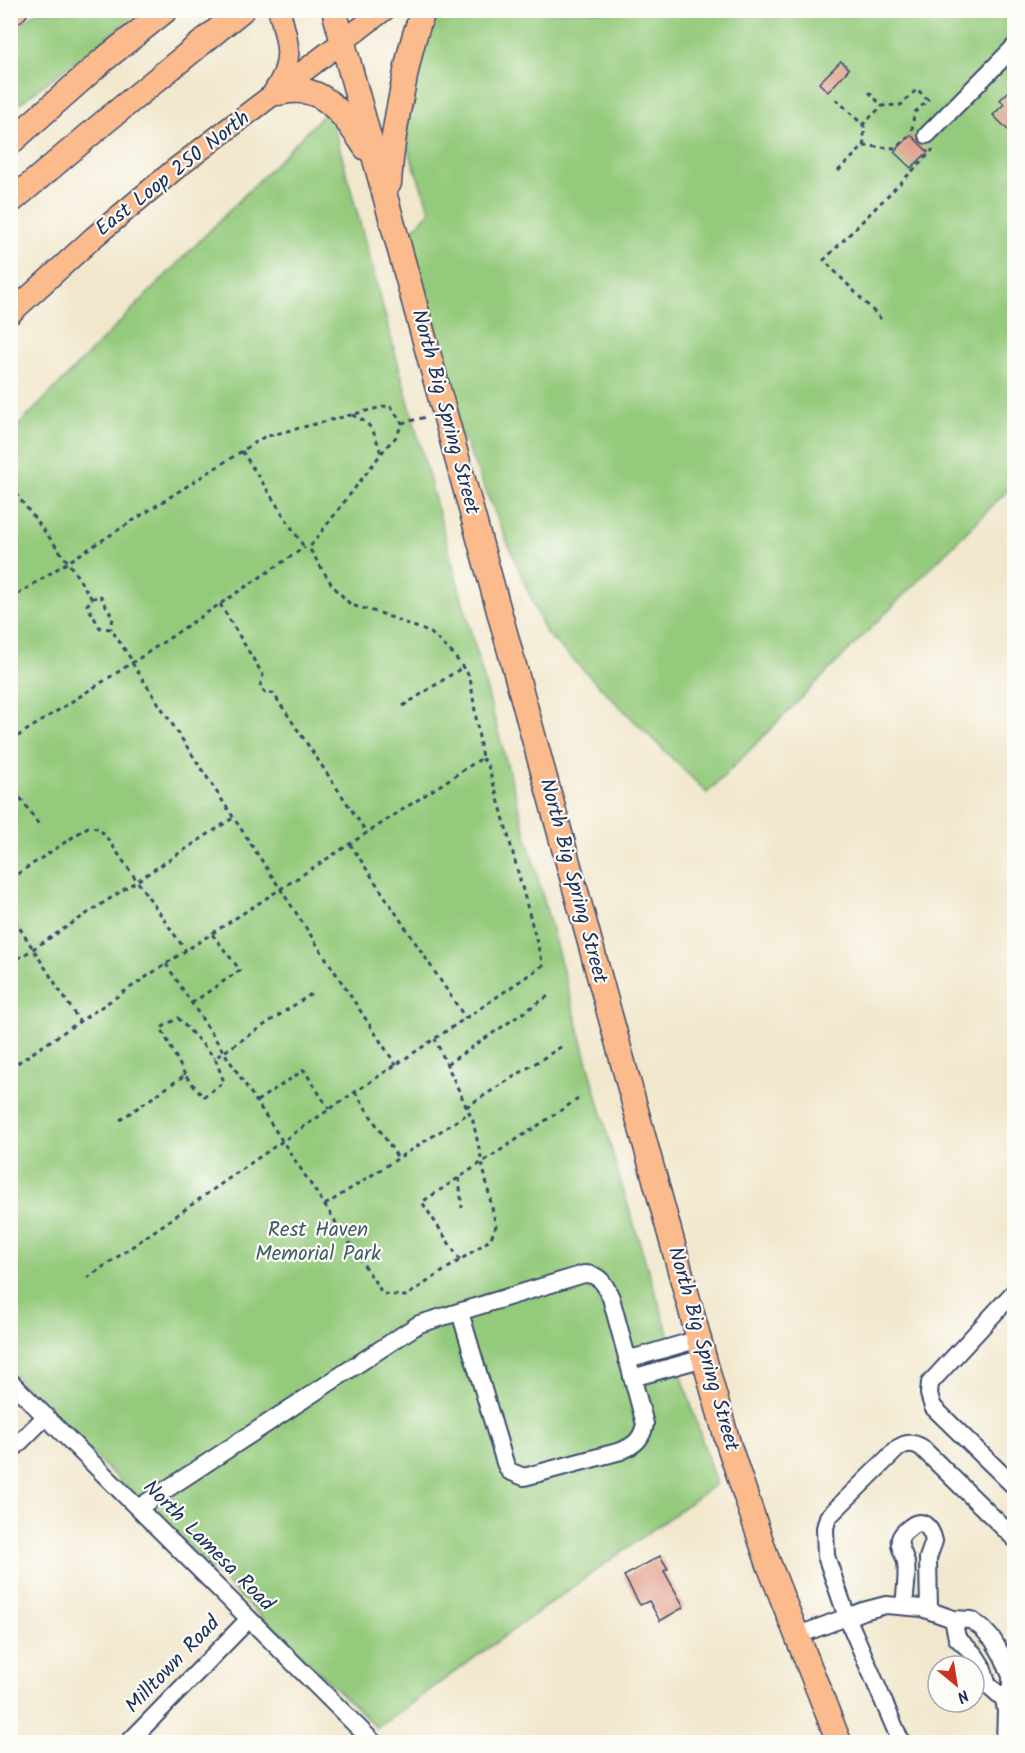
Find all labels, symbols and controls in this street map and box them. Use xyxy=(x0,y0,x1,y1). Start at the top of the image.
street label: East Loop 250 North xyxy=(88,103,258,245)
street label: North Big Spring Street xyxy=(402,306,488,519)
street label: North Big Spring Street xyxy=(530,775,616,988)
park label: Rest Haven Memorial Park xyxy=(255,1214,381,1271)
street label: North Big Spring Street xyxy=(658,1243,748,1456)
street label: North Lamesa Road xyxy=(134,1472,282,1620)
street label: Milltown Road xyxy=(118,1608,229,1722)
north arrow xyxy=(926,1654,986,1714)
text: N xyxy=(952,1682,973,1709)

